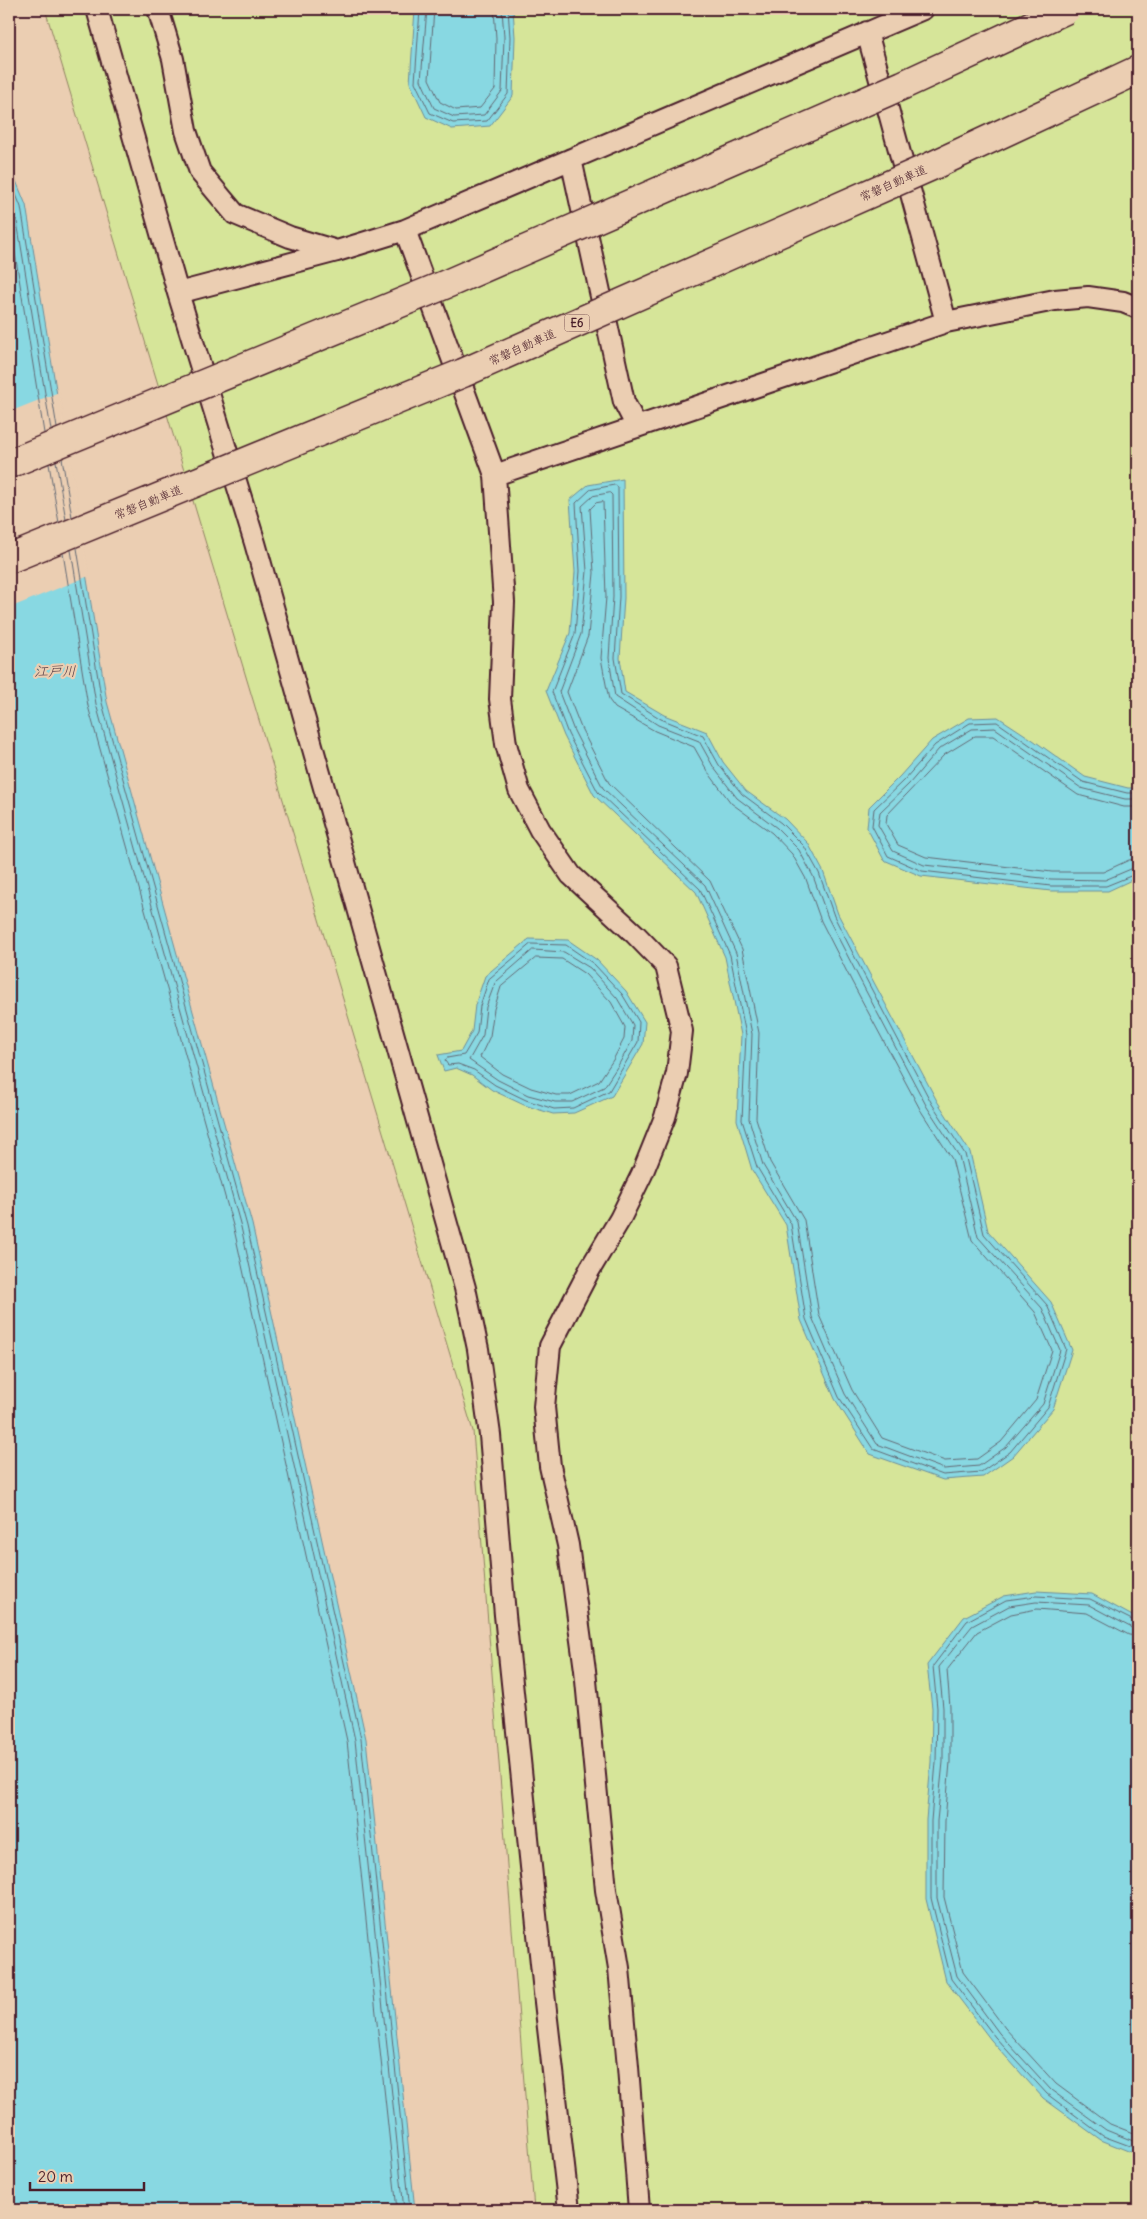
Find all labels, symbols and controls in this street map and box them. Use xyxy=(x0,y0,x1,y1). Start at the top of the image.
street label: 常磐自動車道 xyxy=(857,162,929,204)
road number: E6 xyxy=(564,314,590,332)
street label: 常磐自動車道 xyxy=(486,326,558,368)
street label: 常磐自動車道 xyxy=(112,482,184,522)
water label: 江戸川 xyxy=(34,662,76,680)
scale bar xyxy=(30,2159,144,2191)
text: 20 m xyxy=(38,2167,73,2186)

